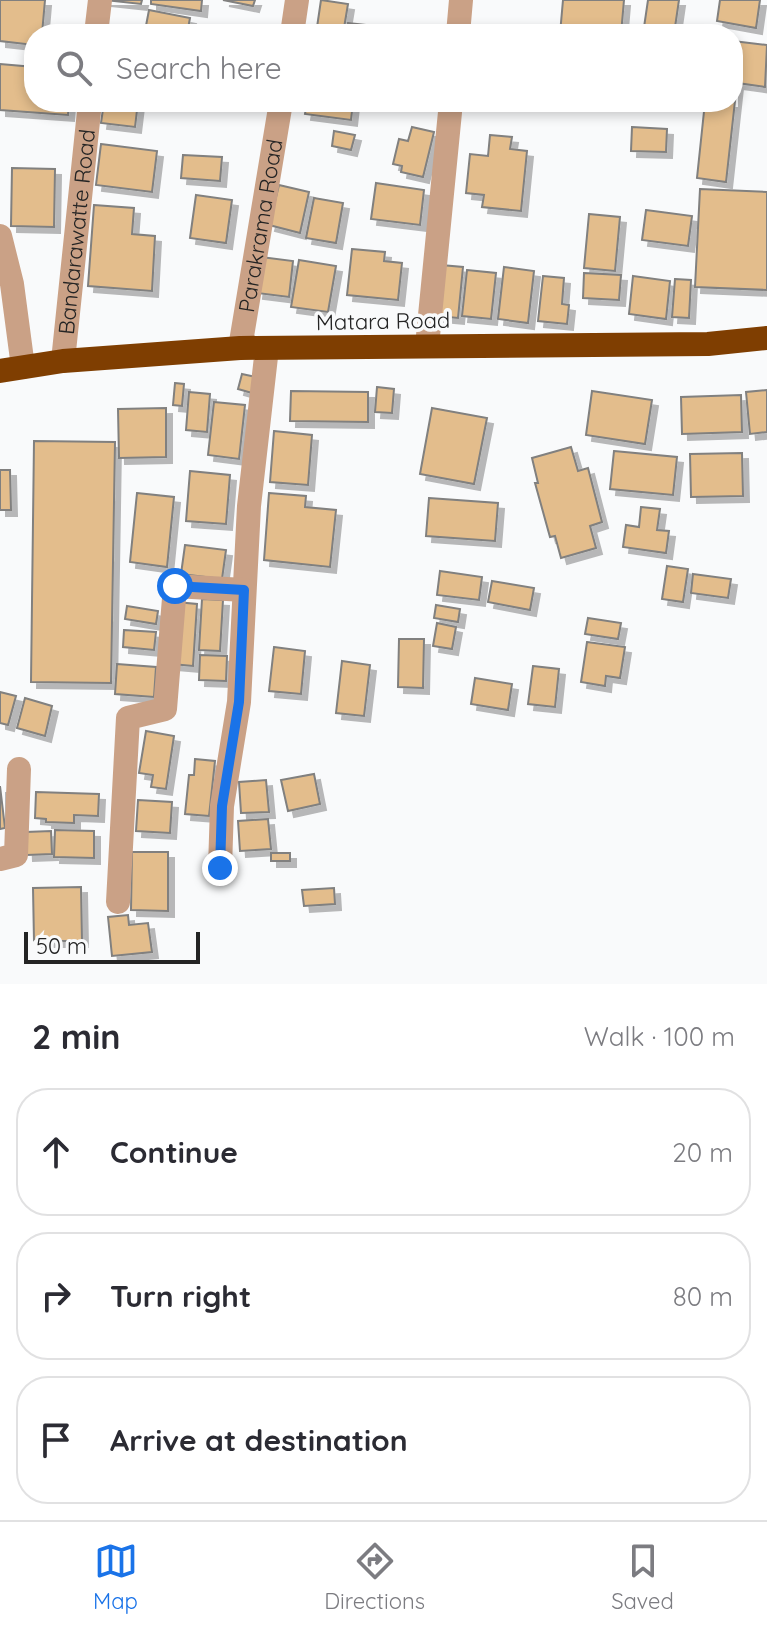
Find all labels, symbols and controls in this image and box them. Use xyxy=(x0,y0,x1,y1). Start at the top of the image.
search box xyxy=(24,24,743,112)
icon: search xyxy=(52,46,96,90)
text: Search here xyxy=(116,49,282,87)
street label: Bandarawatte Road xyxy=(52,128,101,336)
street label: Parakrama Road xyxy=(232,137,289,314)
street label: Matara Road xyxy=(316,306,450,336)
route start xyxy=(157,568,193,604)
route end xyxy=(202,850,238,886)
scale bar xyxy=(24,928,200,964)
text: 50 m xyxy=(36,932,87,960)
text: 2 min xyxy=(32,1015,121,1058)
text: Walk · 100 m xyxy=(584,1020,735,1053)
icon: ahead xyxy=(34,1130,78,1174)
text: Continue xyxy=(110,1133,238,1171)
text: 20 m xyxy=(672,1136,733,1169)
icon: right xyxy=(34,1274,78,1318)
text: Turn right xyxy=(110,1277,251,1315)
text: 80 m xyxy=(673,1280,733,1313)
icon: arrive xyxy=(34,1418,78,1462)
text: Arrive at destination xyxy=(110,1421,408,1459)
tab: Map xyxy=(93,1539,138,1615)
tab: Directions xyxy=(324,1539,425,1615)
tab: Saved xyxy=(611,1539,674,1615)

